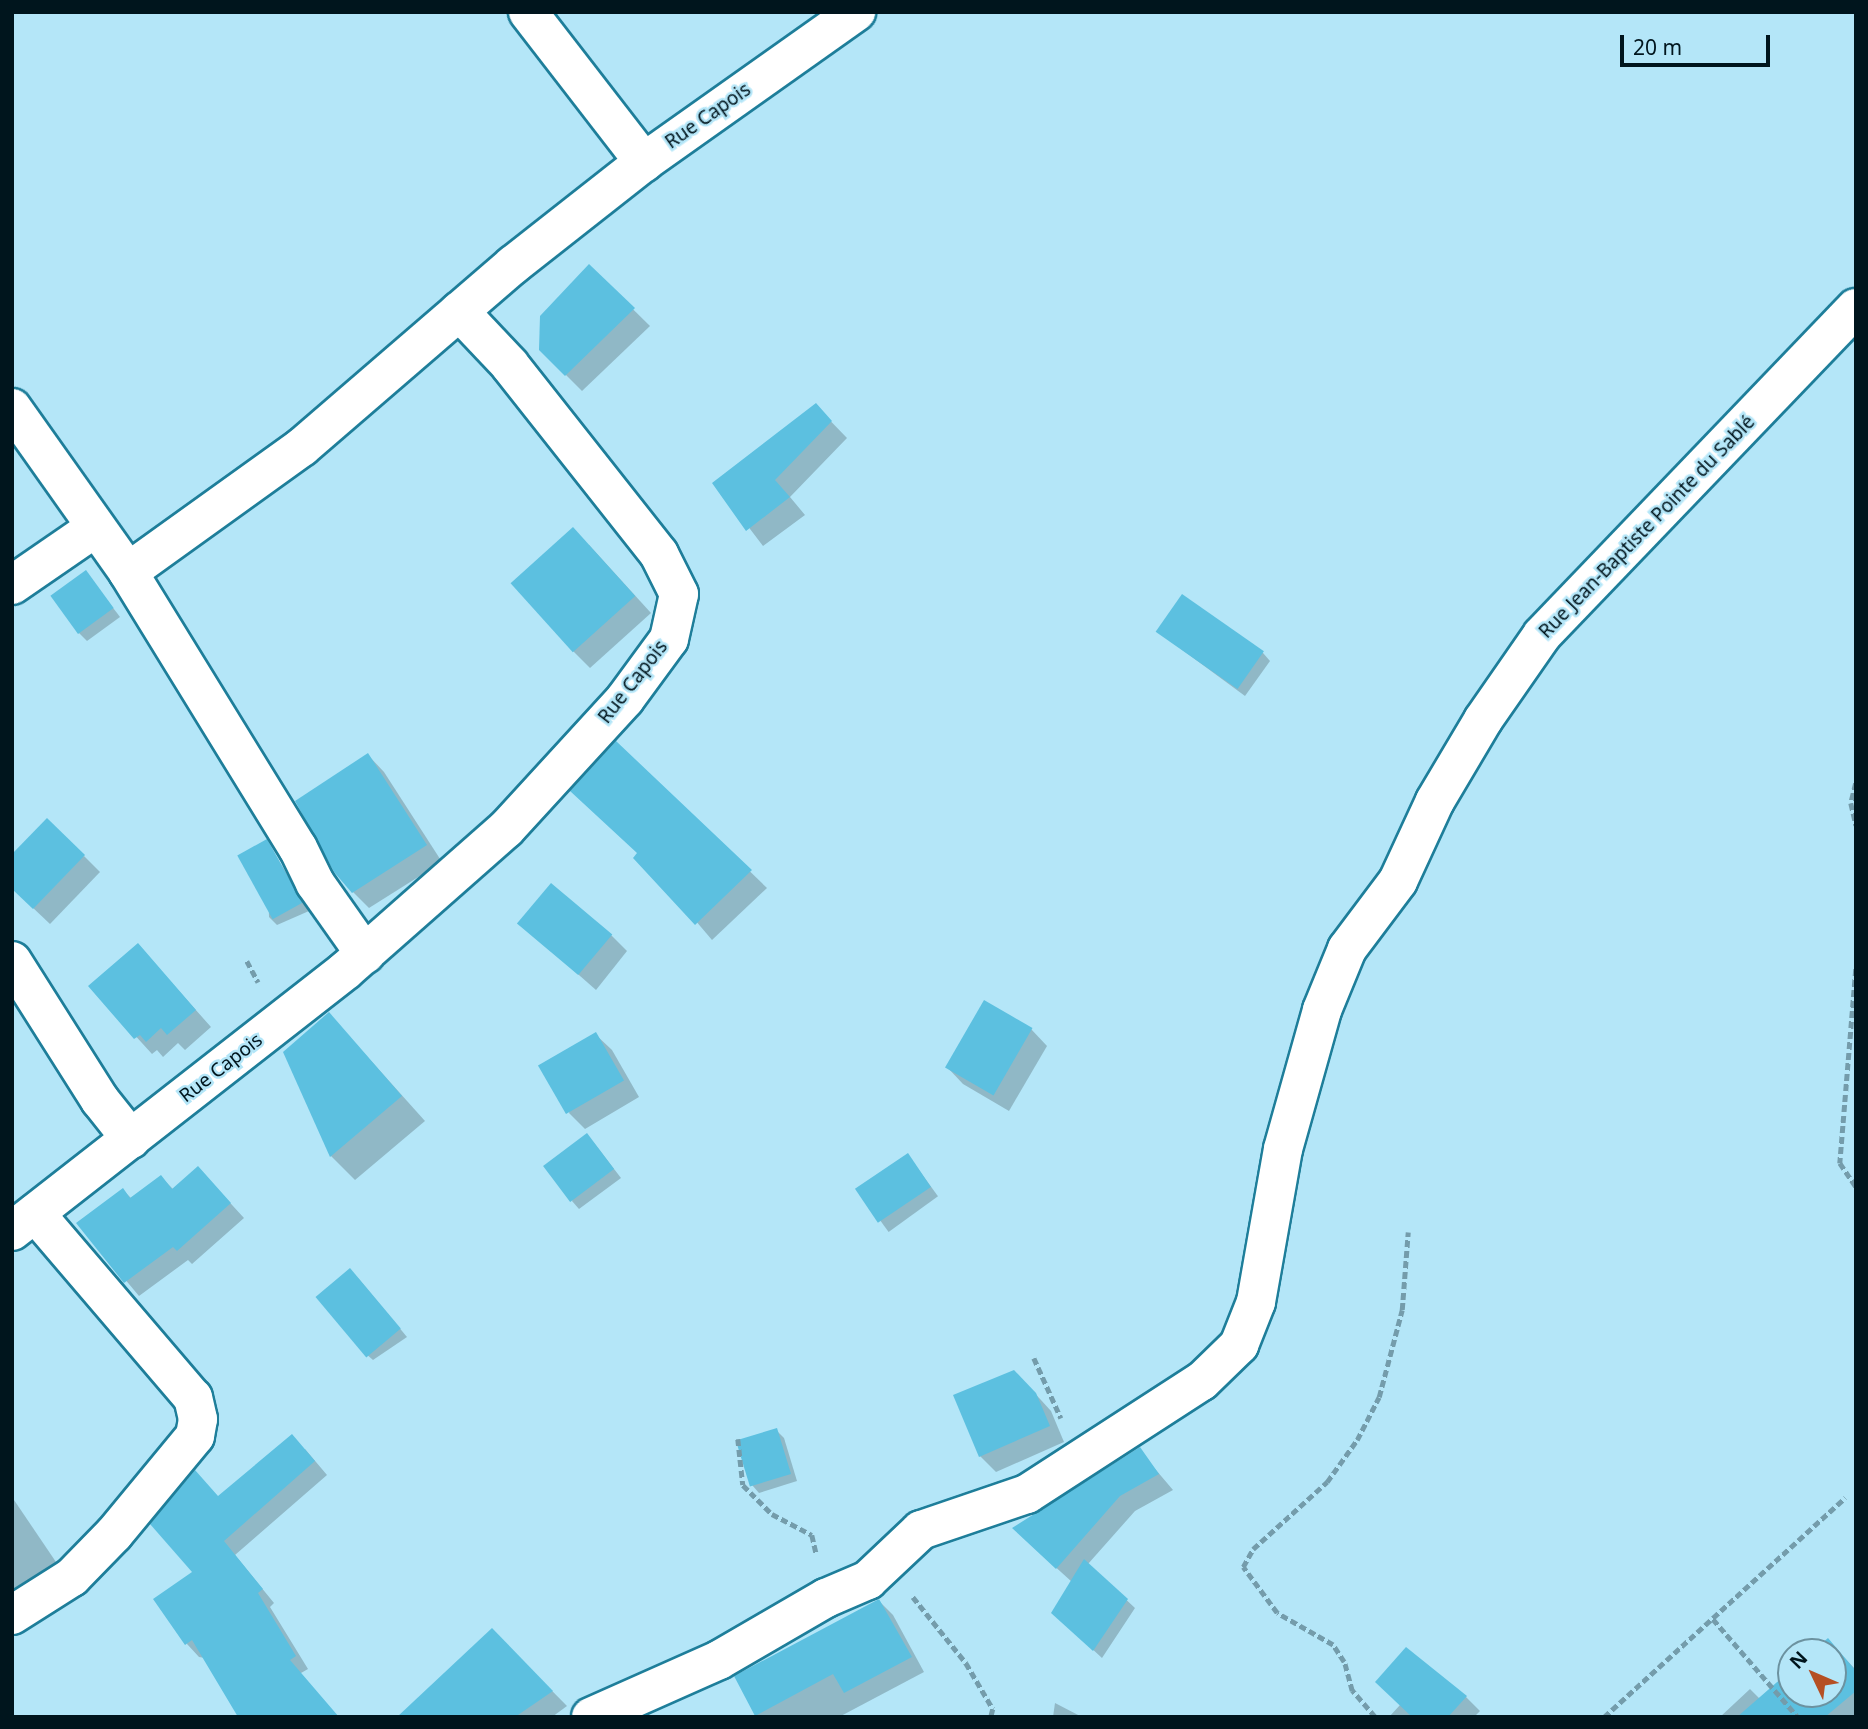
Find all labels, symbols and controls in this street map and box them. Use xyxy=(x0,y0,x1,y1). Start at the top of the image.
scale bar xyxy=(1623,21,1773,65)
text: 20 m xyxy=(1633,33,1682,61)
street label: Rue Capois xyxy=(661,78,755,154)
street label: Rue Jean-Baptiste Pointe du Sablé xyxy=(1534,411,1760,643)
street label: Rue Capois xyxy=(594,636,672,728)
street label: Rue Capois xyxy=(175,1029,267,1107)
north arrow xyxy=(1777,1638,1847,1708)
text: N xyxy=(1784,1645,1813,1674)

